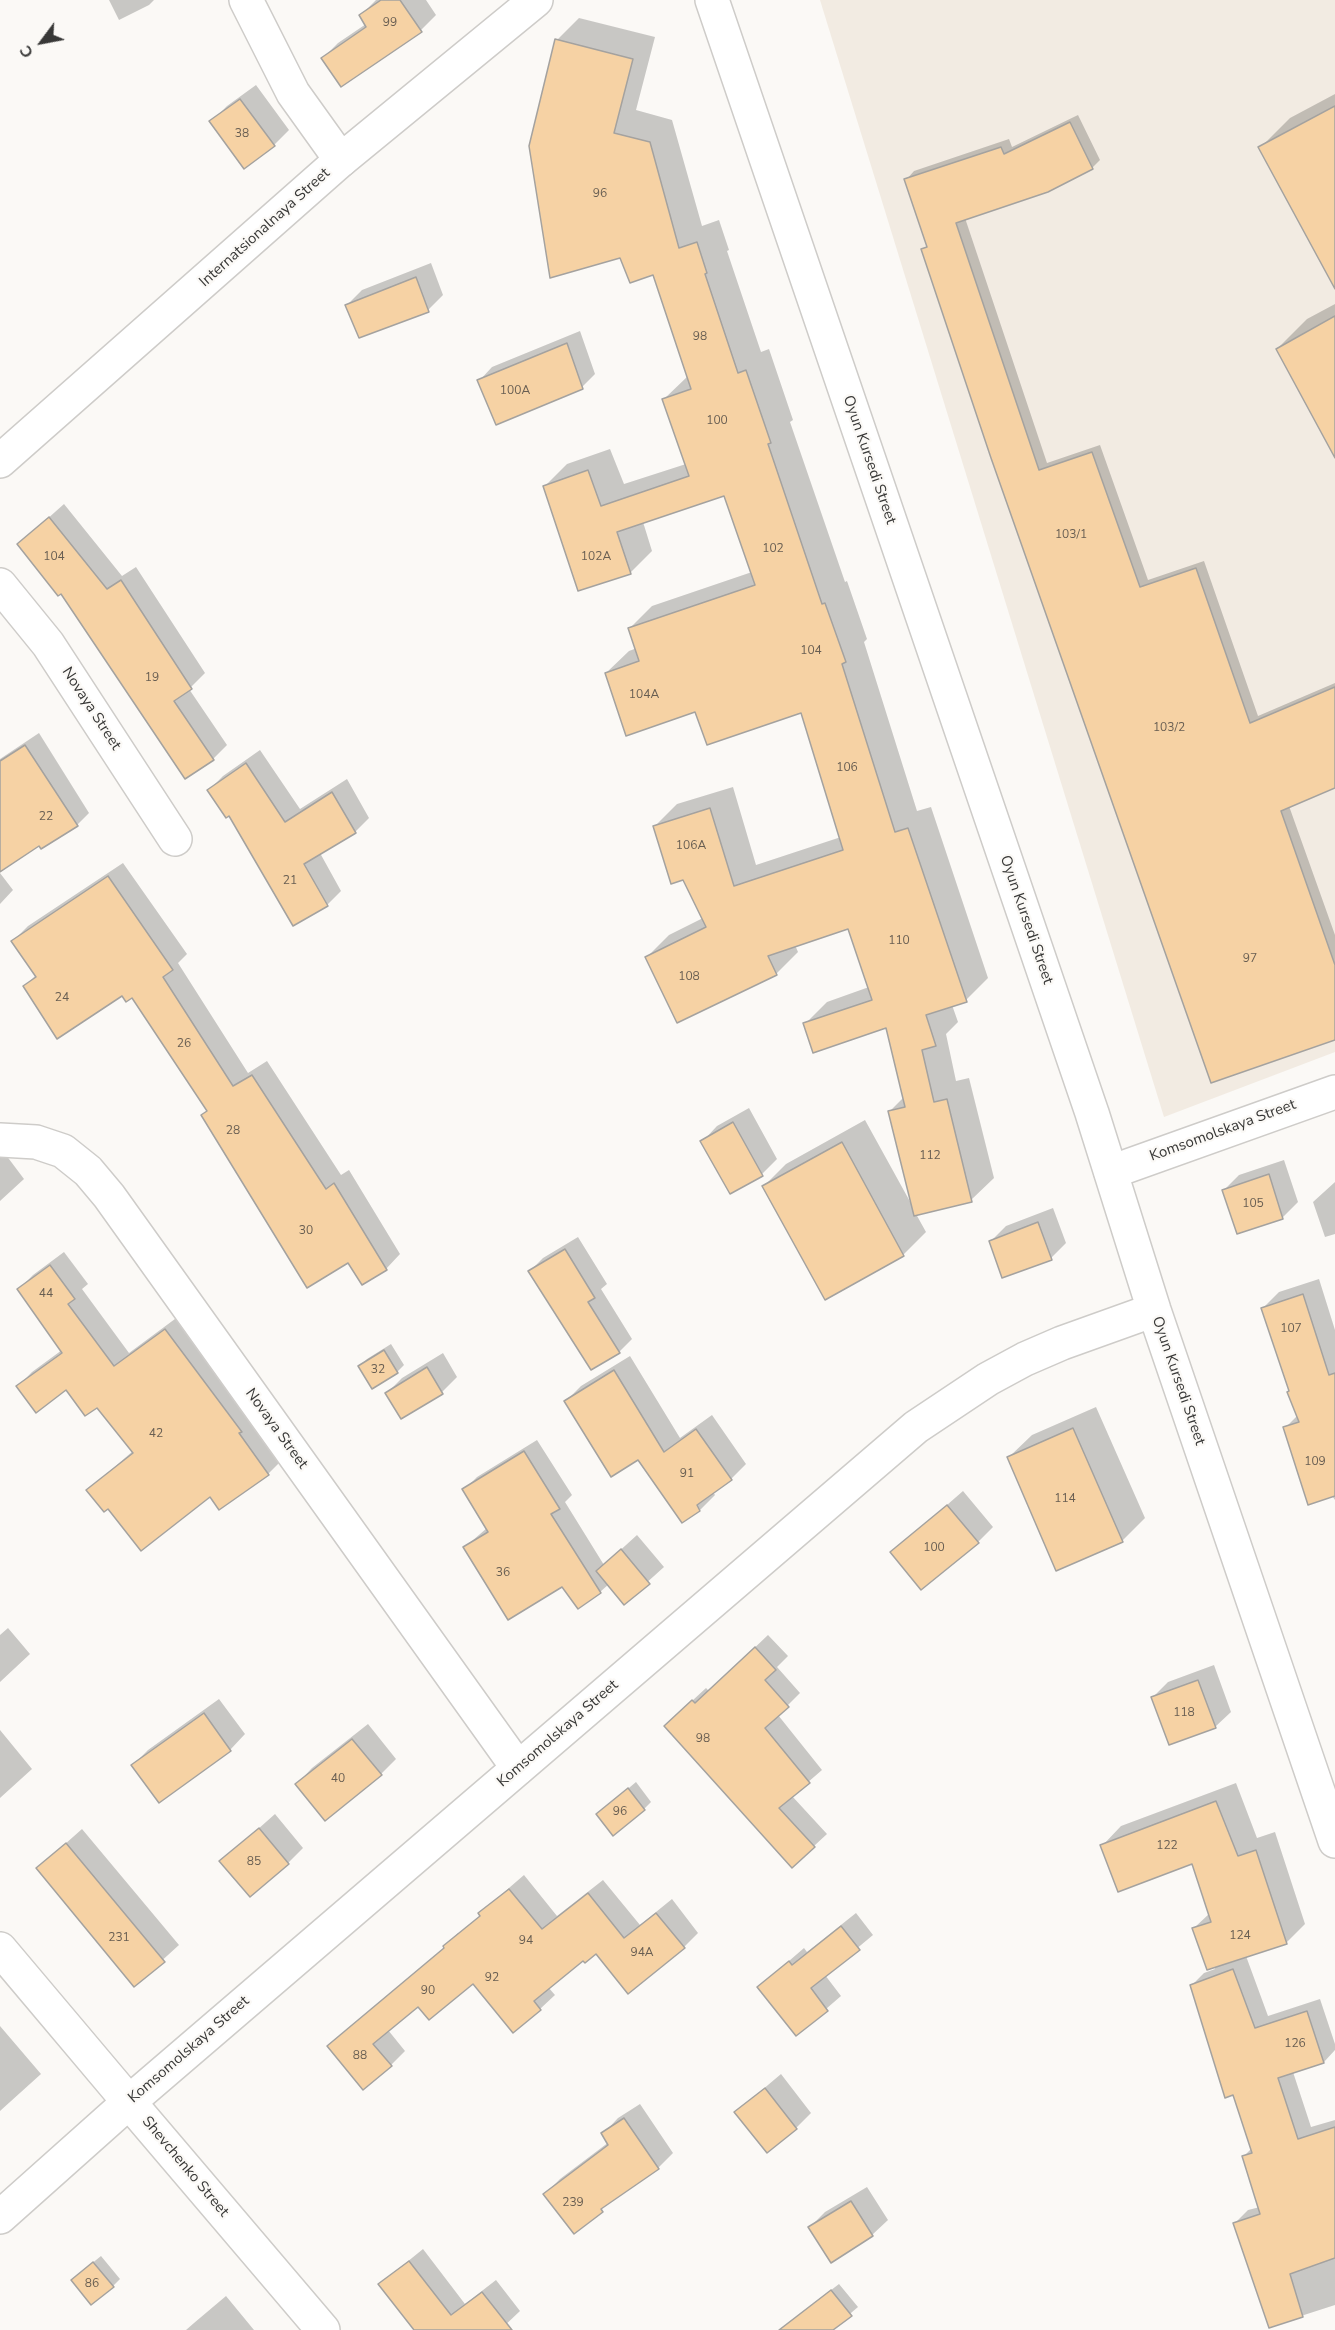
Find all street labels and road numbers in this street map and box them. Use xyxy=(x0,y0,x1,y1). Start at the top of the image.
street label: Internatsionalnaya Street xyxy=(196,165,334,291)
street label: Oyun Kursedi Street xyxy=(838,393,900,527)
street label: Novaya Street xyxy=(58,664,124,754)
street label: Oyun Kursedi Street xyxy=(995,853,1057,987)
street label: Komsomolskaya Street xyxy=(1147,1096,1299,1166)
street label: Oyun Kursedi Street xyxy=(1147,1314,1209,1448)
street label: Novaya Street xyxy=(241,1385,311,1473)
street label: Komsomolskaya Street xyxy=(494,1677,622,1791)
street label: Komsomolskaya Street xyxy=(125,1993,253,2107)
street label: Shevchenko Street xyxy=(138,2113,232,2221)

